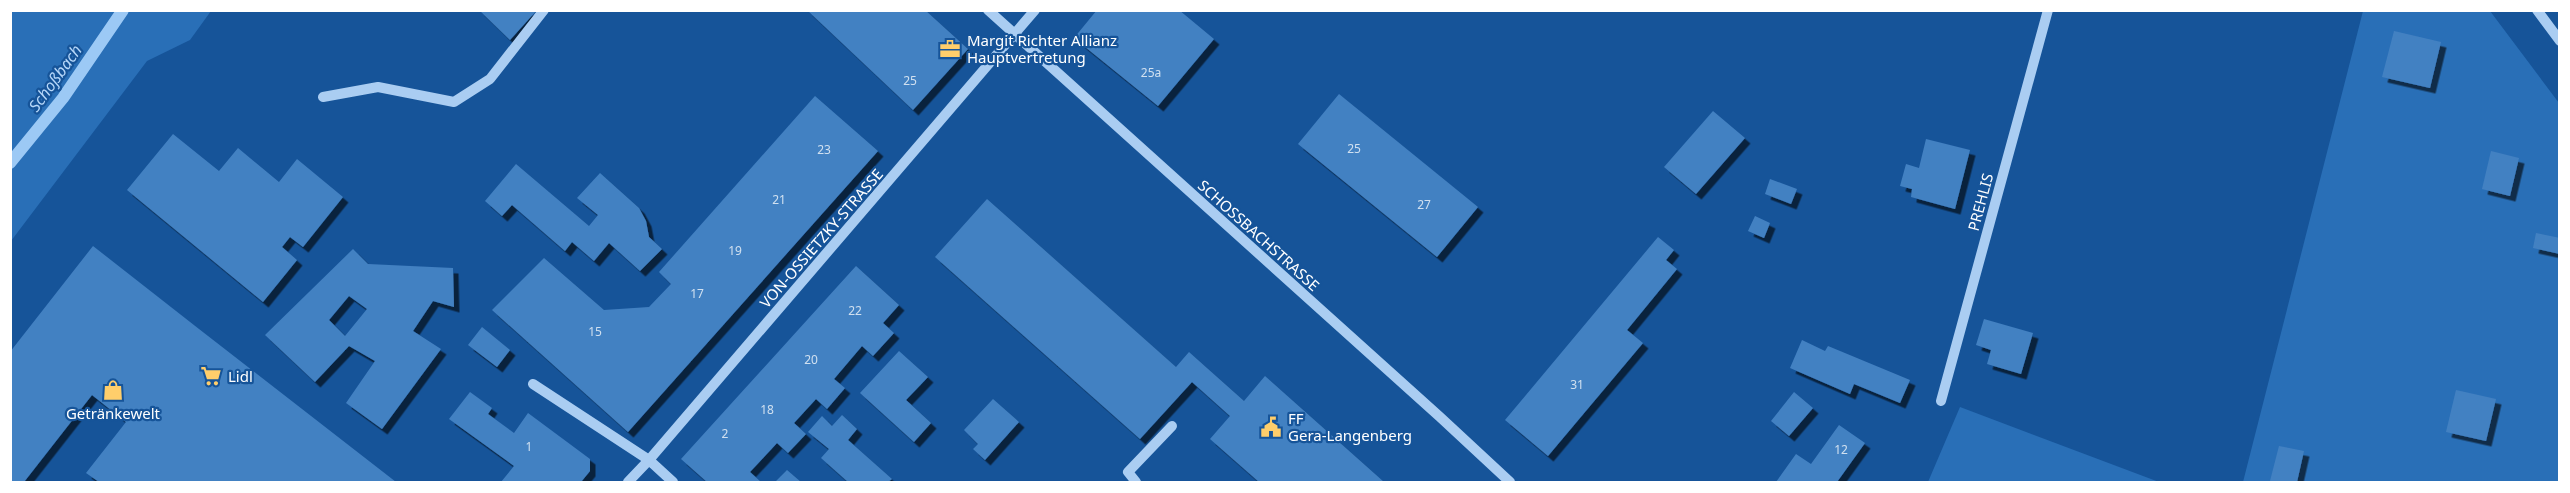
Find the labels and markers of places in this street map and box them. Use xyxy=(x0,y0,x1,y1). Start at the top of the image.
place label: Margit Richter Allianz Hauptvertretung xyxy=(967,30,1117,67)
office icon: Margit Richter Allianz Hauptvertretung xyxy=(938,37,962,61)
supermarket icon: Lidl xyxy=(199,364,223,388)
place label: Lidl xyxy=(228,366,253,386)
shop icon: Getränkewelt xyxy=(101,378,125,402)
place label: Getränkewelt xyxy=(66,403,161,423)
place label: FF Gera-Langenberg xyxy=(1288,408,1412,445)
public building icon: FF Gera-Langenberg xyxy=(1259,415,1283,439)

